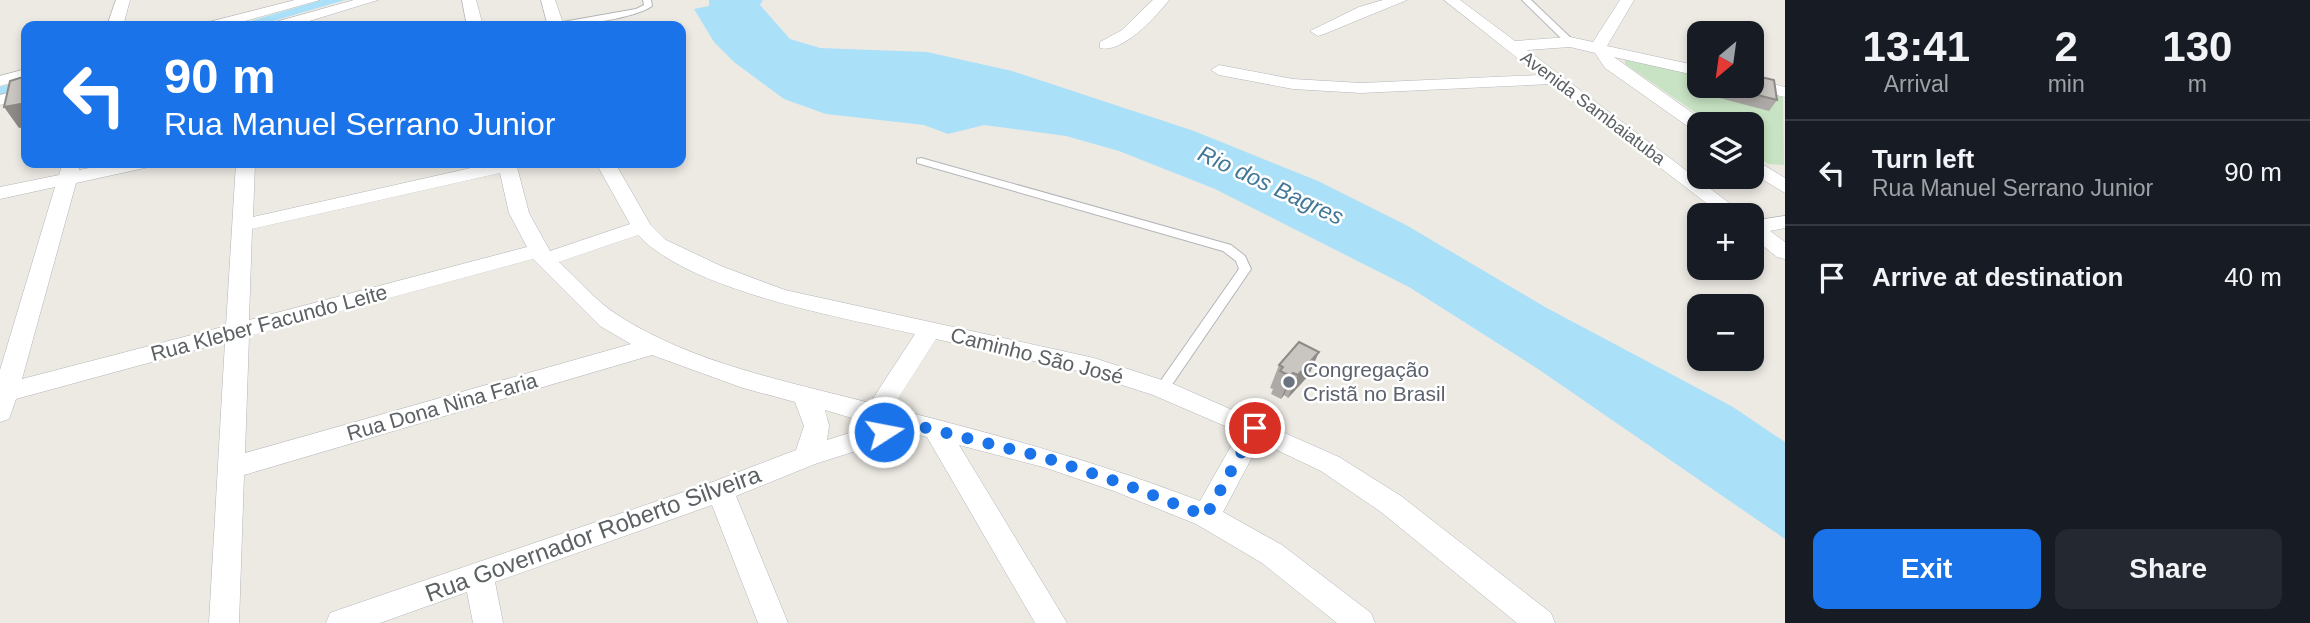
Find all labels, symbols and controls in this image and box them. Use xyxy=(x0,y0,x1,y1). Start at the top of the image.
north arrow xyxy=(1687,21,1764,98)
map controls xyxy=(1687,21,1764,371)
text: 13:41 xyxy=(1863,23,1970,70)
text: 2 xyxy=(2054,23,2078,70)
text: 130 xyxy=(2162,23,2232,70)
street label: Avenida Sambaiatuba xyxy=(1517,47,1670,169)
icon: left xyxy=(49,49,140,140)
text: 90 m xyxy=(164,49,276,103)
text: Arrival xyxy=(1884,71,1949,97)
text: min xyxy=(2048,71,2085,97)
text: m xyxy=(2188,71,2207,97)
text: Rua Manuel Serrano Junior xyxy=(164,106,555,142)
button: layers xyxy=(1687,112,1764,189)
water label: Rio dos Bagres xyxy=(1194,140,1348,230)
text: Turn left xyxy=(1872,144,1974,174)
icon: left xyxy=(1813,154,1851,192)
text: 90 m xyxy=(2224,157,2282,187)
text: Rua Manuel Serrano Junior xyxy=(1872,175,2153,201)
button: + xyxy=(1687,203,1764,280)
icon: arrive xyxy=(1813,259,1851,297)
text: Arrive at destination xyxy=(1872,262,2123,292)
text: 40 m xyxy=(2224,262,2282,292)
street label: Rua Kleber Facundo Leite xyxy=(148,280,390,365)
button: − xyxy=(1687,294,1764,371)
street label: Caminho São José xyxy=(948,323,1126,388)
place label: Congregação Cristã no Brasil xyxy=(1303,358,1445,405)
street label: Rua Dona Nina Faria xyxy=(344,368,540,445)
marker: Congregação Cristã no Brasil xyxy=(1281,374,1297,390)
position arrow xyxy=(847,395,921,469)
pin xyxy=(1225,398,1285,458)
icon: arrive xyxy=(1236,409,1274,447)
street label: Rua Governador Roberto Silveira xyxy=(421,460,765,607)
button: Exit xyxy=(1813,529,2041,609)
button: Share xyxy=(2055,529,2282,609)

